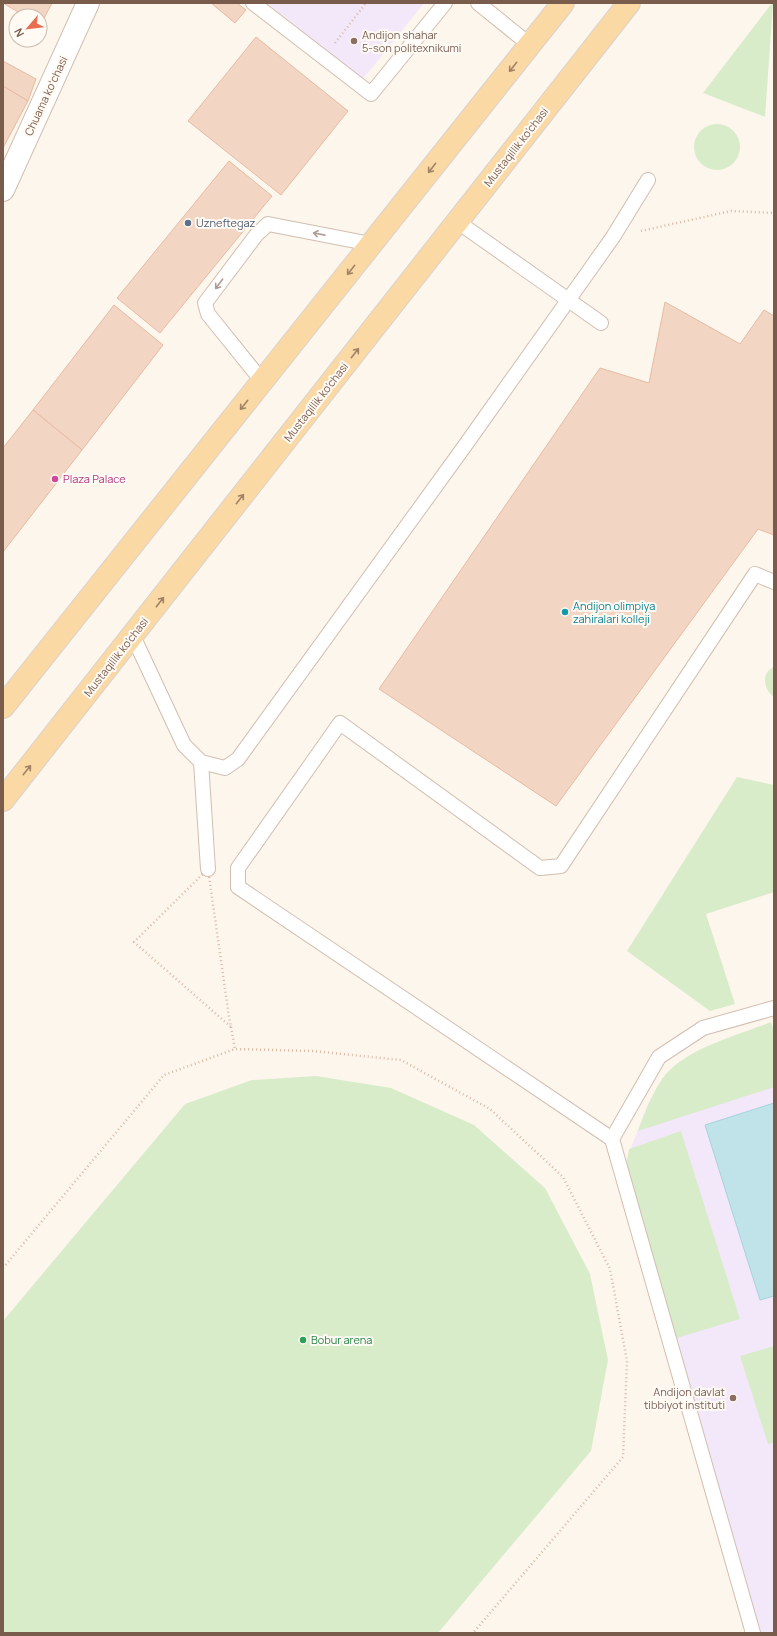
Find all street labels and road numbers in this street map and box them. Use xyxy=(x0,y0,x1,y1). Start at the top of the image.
street label: Chuama koʻchasi xyxy=(21,54,71,138)
street label: Mustaqillik ko'chasi xyxy=(480,104,551,189)
street label: Mustaqillik ko'chasi xyxy=(280,359,351,444)
street label: Mustaqillik ko'chasi xyxy=(80,614,151,699)

